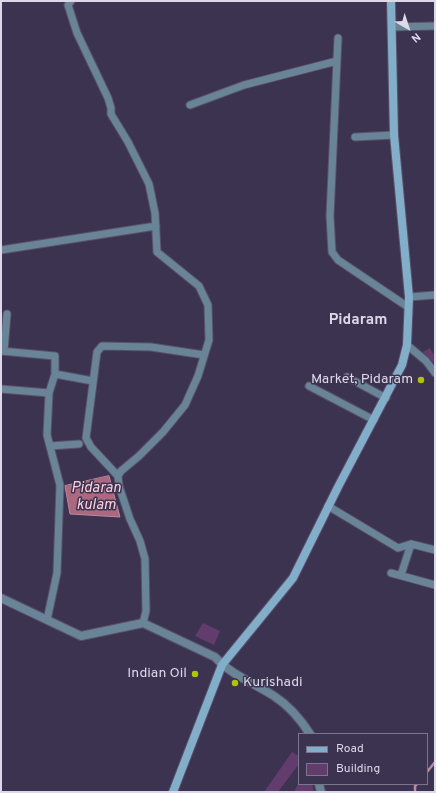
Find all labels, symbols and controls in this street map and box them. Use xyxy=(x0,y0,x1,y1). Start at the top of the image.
north arrow xyxy=(388,8,428,48)
text: N xyxy=(408,29,423,45)
district label: Pidaram xyxy=(329,312,387,330)
place label: Market, Pidaram xyxy=(311,372,413,388)
marker: Market, Pidaram xyxy=(416,375,426,385)
water label: Pidaran kulam xyxy=(71,480,121,515)
place label: Indian Oil xyxy=(127,666,187,682)
marker: Indian Oil xyxy=(190,669,200,679)
place label: Kurishadi xyxy=(243,675,303,691)
marker: Kurishadi xyxy=(230,678,240,688)
legend xyxy=(298,733,428,785)
text: Road xyxy=(336,741,364,757)
text: Building xyxy=(336,761,380,777)

